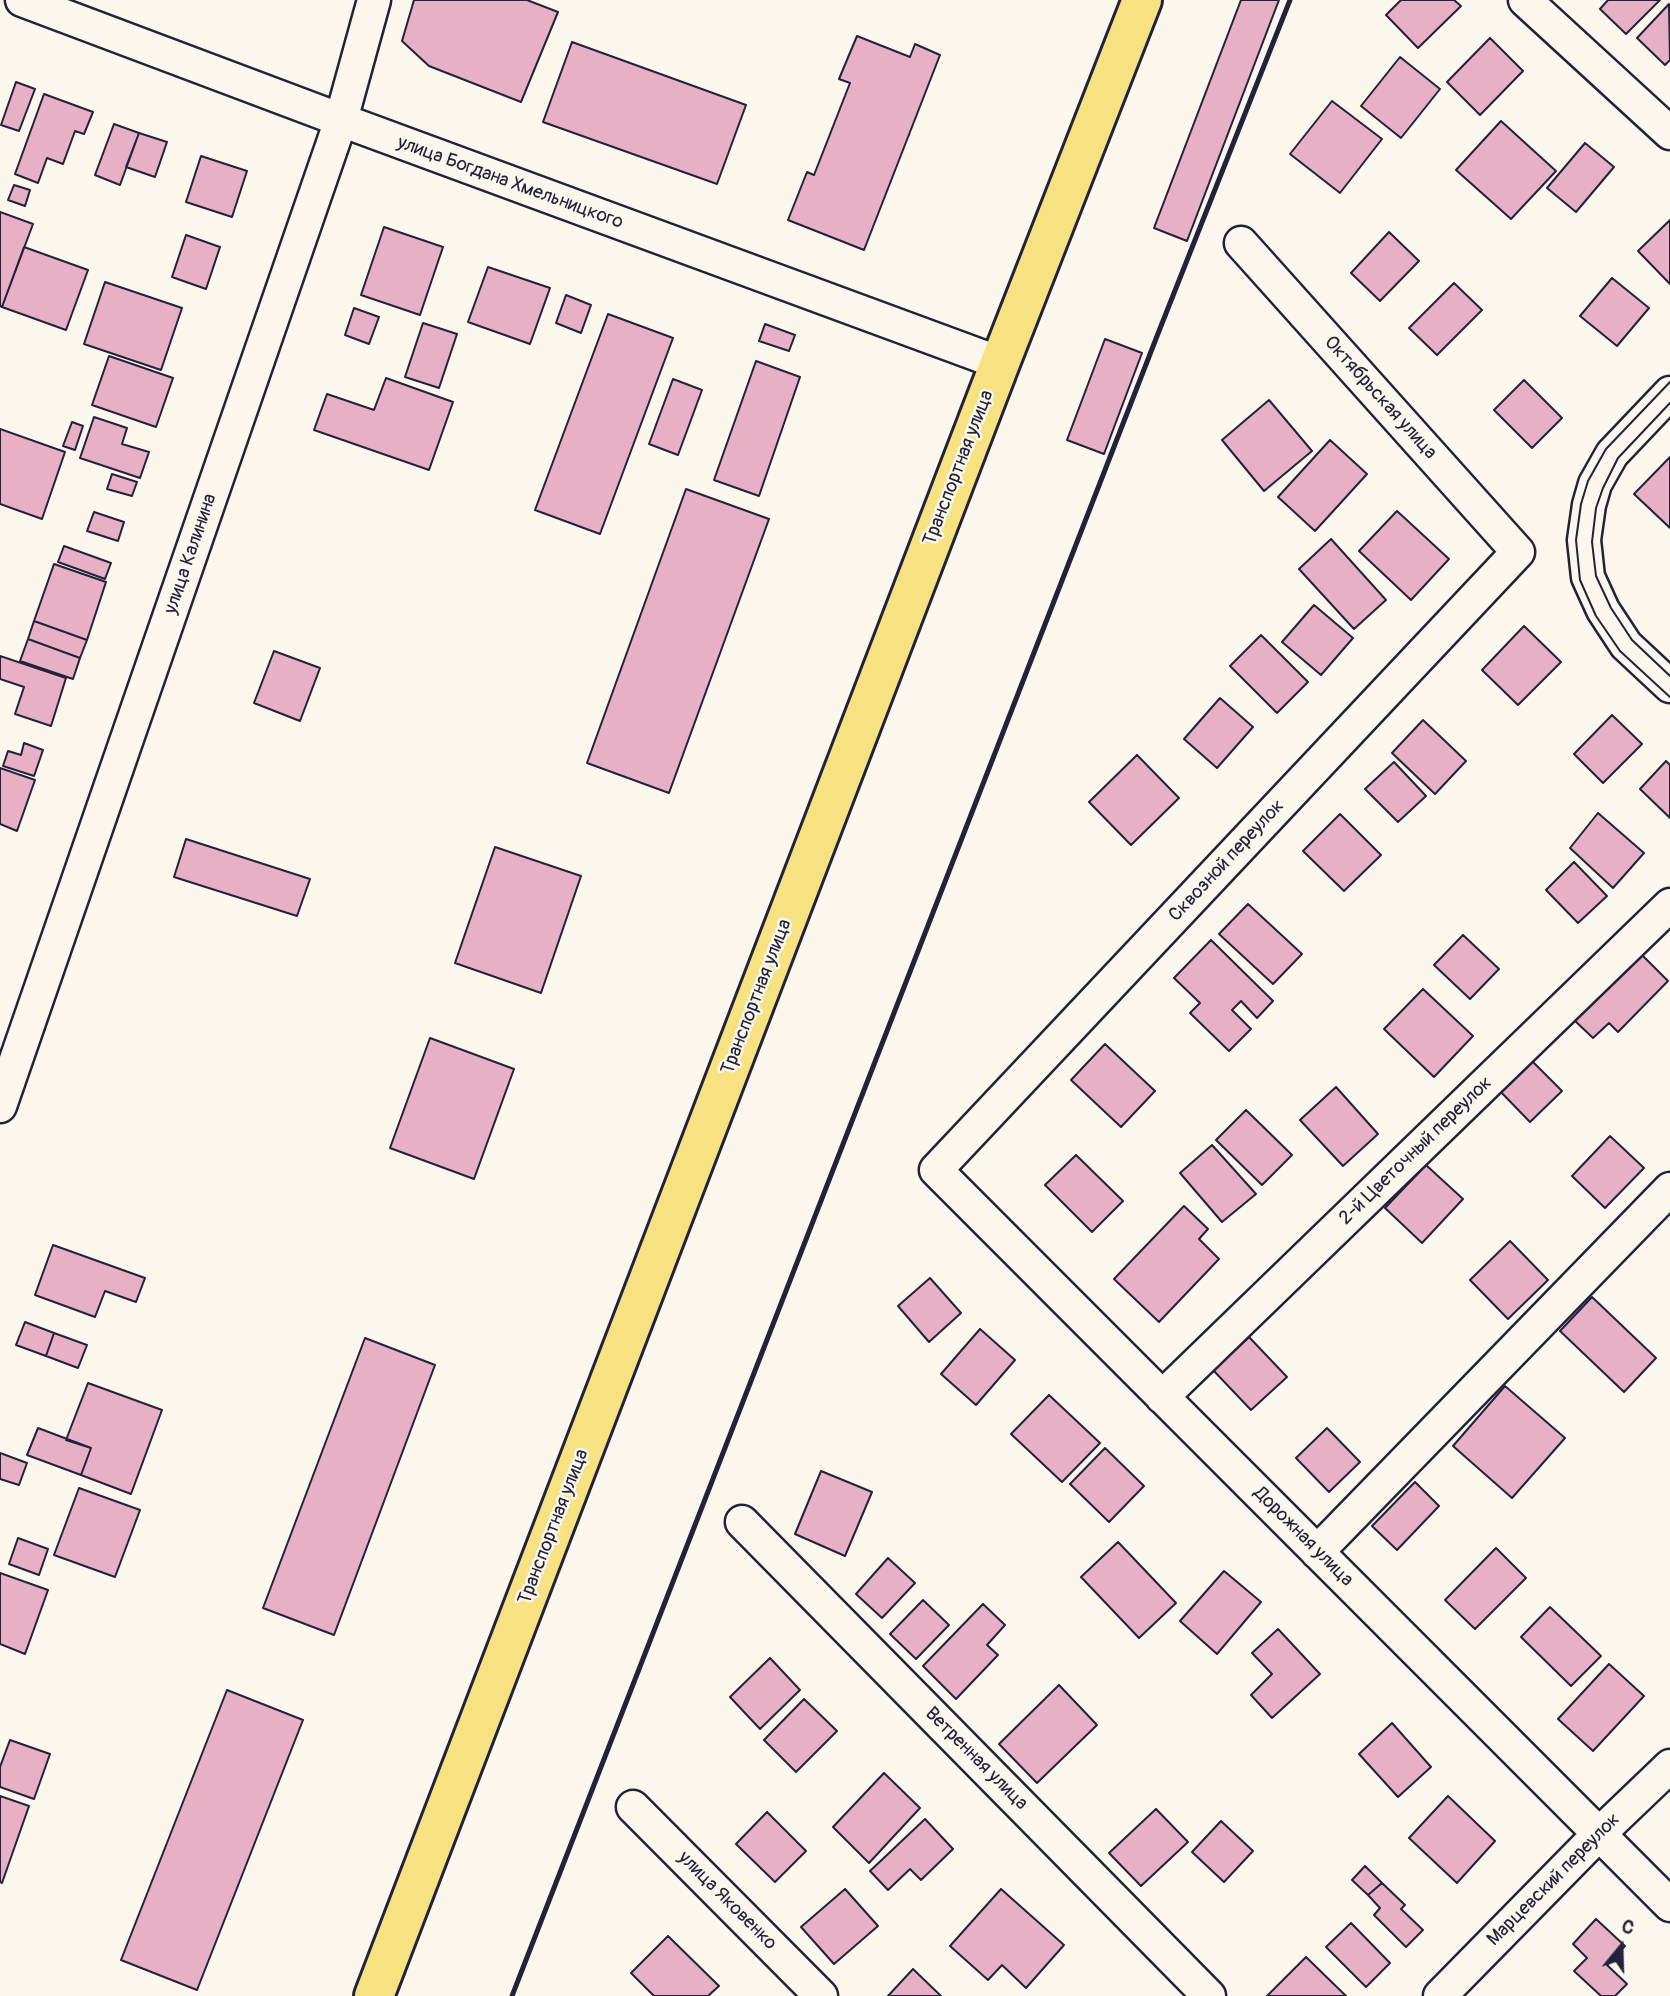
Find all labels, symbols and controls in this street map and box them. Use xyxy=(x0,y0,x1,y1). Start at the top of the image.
street label: улица Богдана Хмельницкого xyxy=(394,131,626,235)
street label: Октябрьская улица xyxy=(1319,332,1441,464)
street label: Транспортная улица xyxy=(919,387,999,549)
street label: улица Калинина xyxy=(160,491,222,617)
street label: Сквозной переулок xyxy=(1165,795,1289,927)
street label: Транспортная улица xyxy=(717,916,797,1078)
street label: 2-й Цветочный переулок xyxy=(1335,1072,1497,1230)
street label: Транспортная улица xyxy=(514,1446,594,1608)
street label: Дорожная улица xyxy=(1248,1482,1358,1592)
street label: Ветренная улица xyxy=(920,1703,1032,1815)
street label: Марцевский переулок xyxy=(1483,1809,1625,1951)
street label: улица Яковенко xyxy=(673,1847,781,1955)
north arrow xyxy=(1586,1912,1656,1982)
text: С xyxy=(1618,1914,1637,1940)

